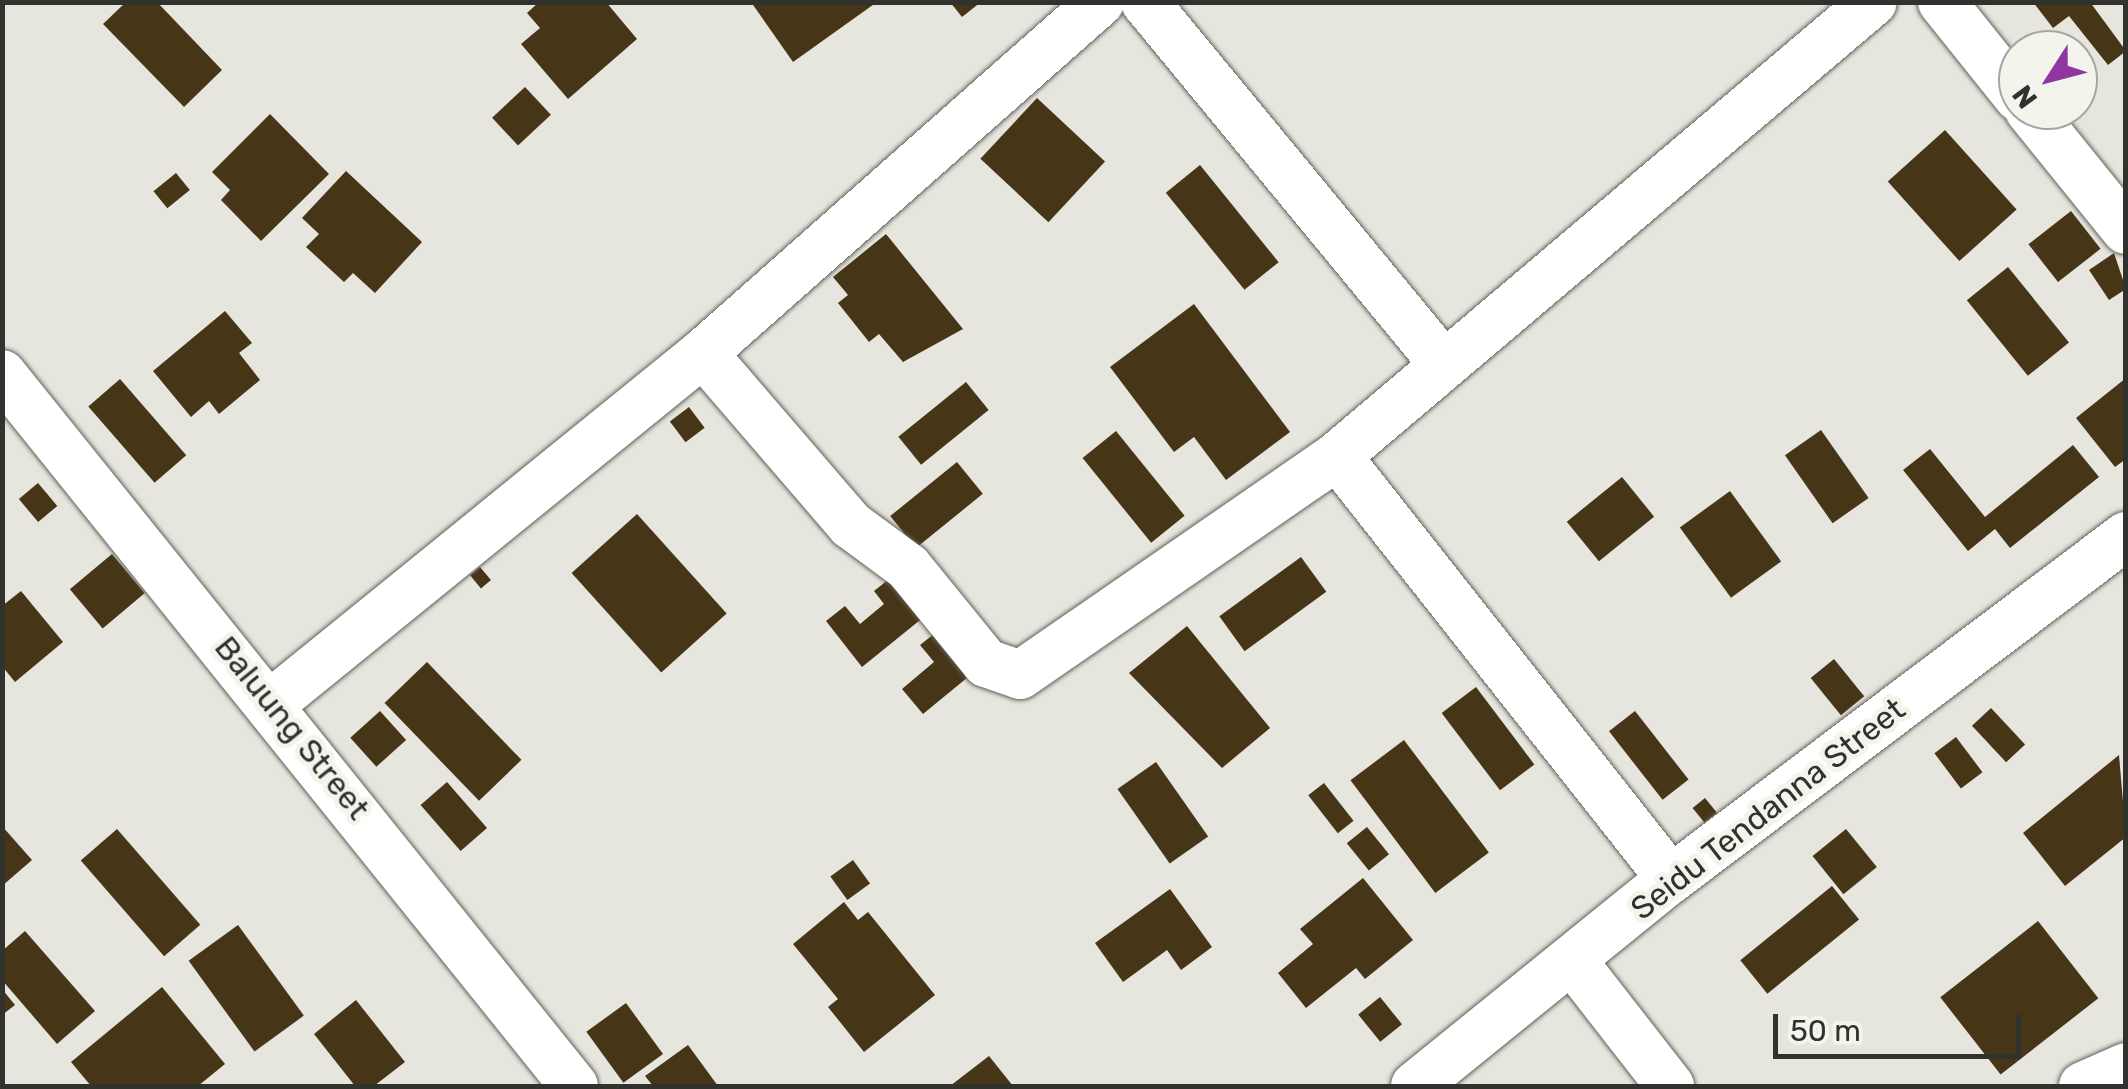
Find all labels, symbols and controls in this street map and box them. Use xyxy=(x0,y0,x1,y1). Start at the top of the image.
north arrow xyxy=(1998,30,2098,130)
text: N xyxy=(2006,79,2044,115)
street label: Baluung Street xyxy=(207,629,377,827)
street label: Seidu Tendanna Street xyxy=(1623,690,1913,928)
scale bar xyxy=(1778,994,2026,1056)
text: 50 m xyxy=(1790,1013,1861,1049)

